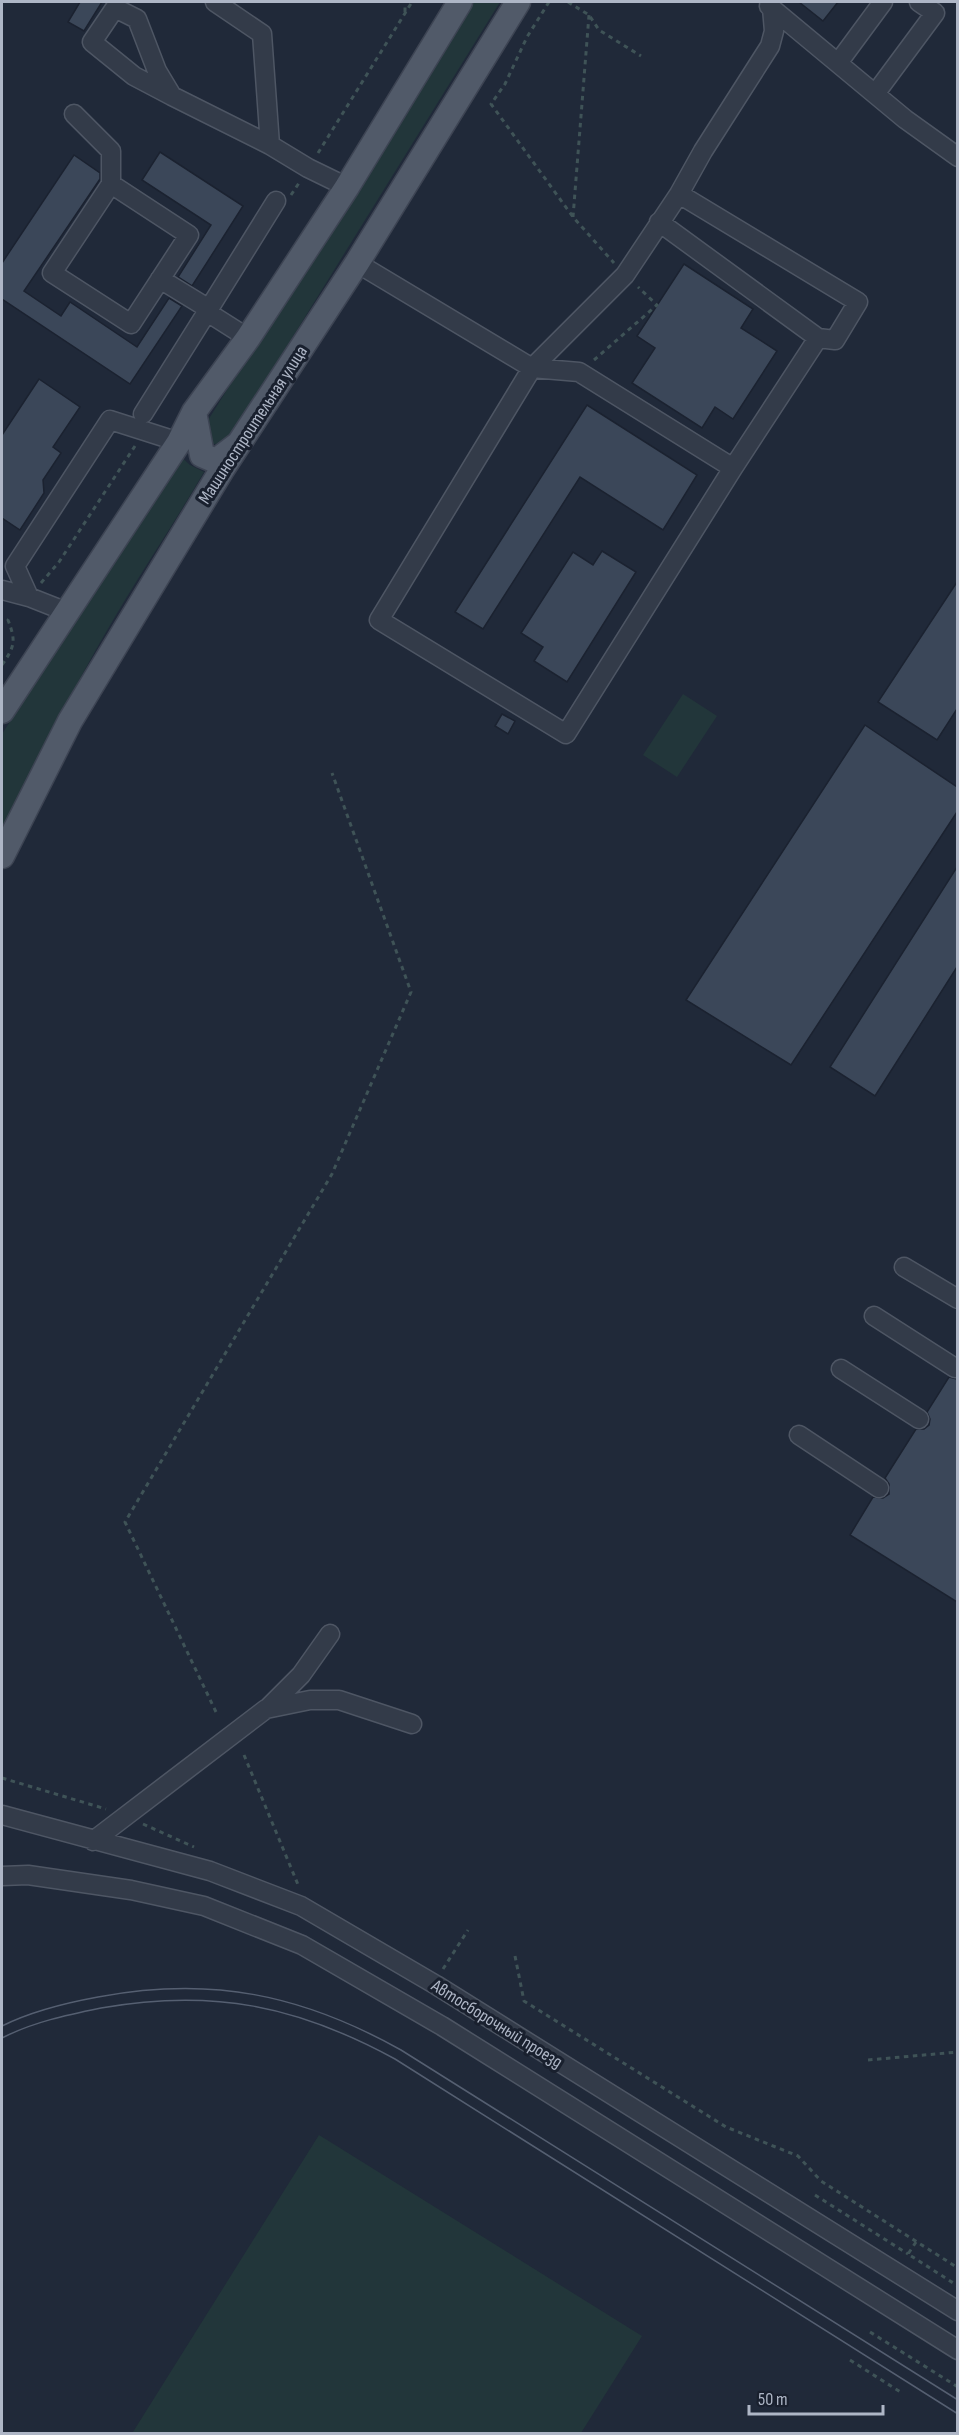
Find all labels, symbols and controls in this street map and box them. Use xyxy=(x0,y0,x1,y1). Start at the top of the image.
street label: Машиностроительная улица xyxy=(194,342,312,508)
street label: Автосборочный проезд xyxy=(427,1975,566,2073)
scale bar xyxy=(749,2378,882,2416)
text: 50 m xyxy=(758,2389,788,2410)

